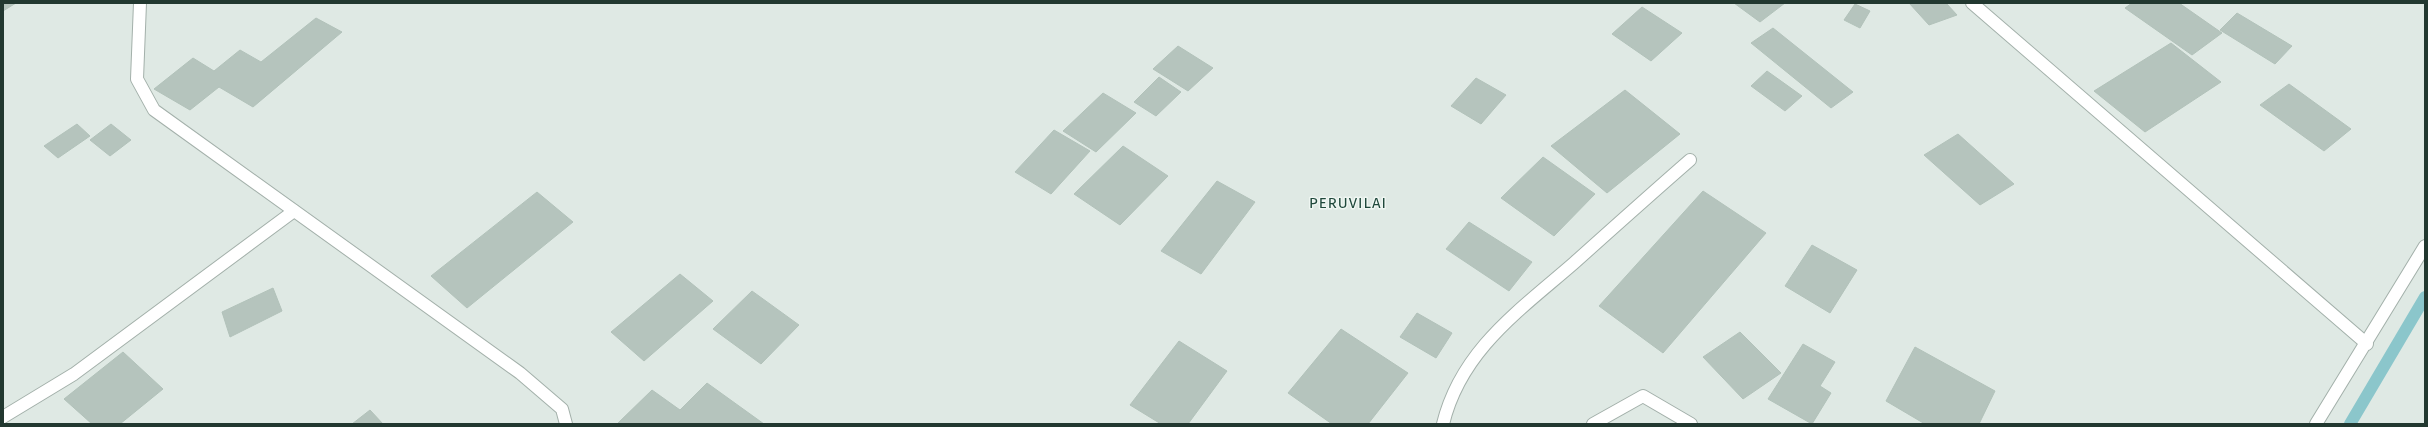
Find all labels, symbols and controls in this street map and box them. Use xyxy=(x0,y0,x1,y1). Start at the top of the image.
district label: PERUVILAI xyxy=(1309,194,1387,212)

